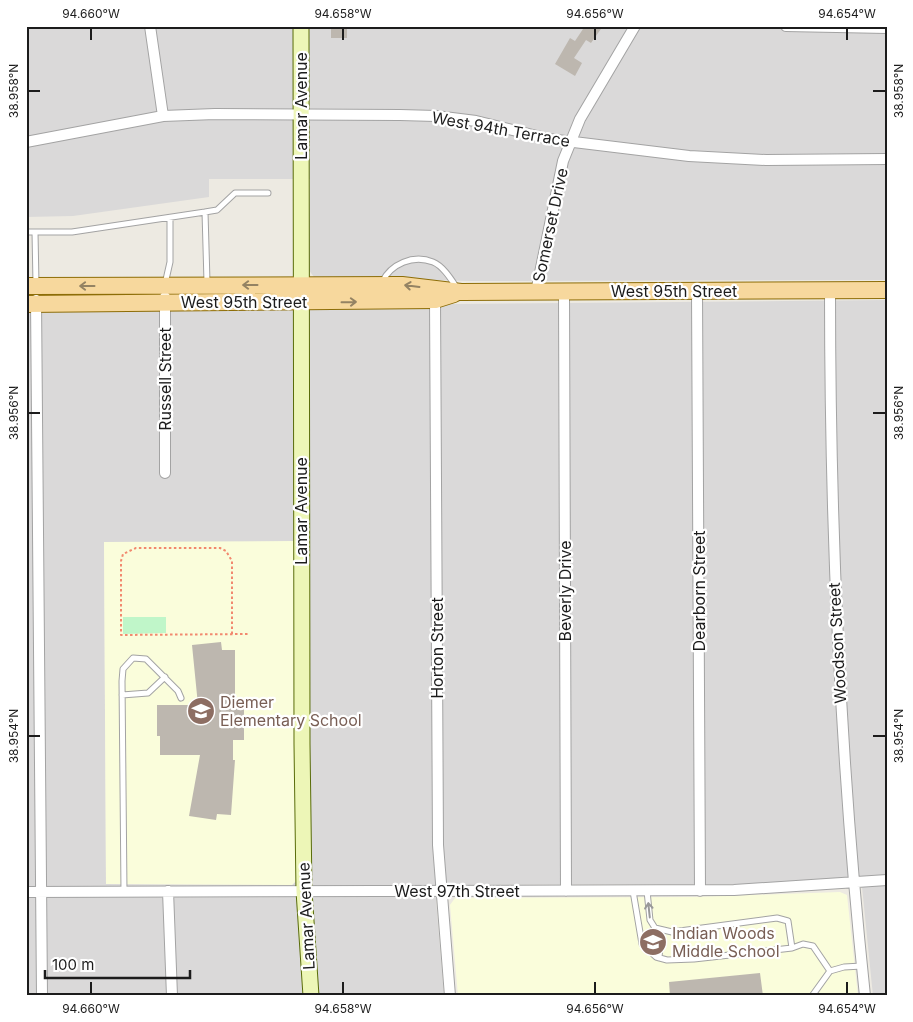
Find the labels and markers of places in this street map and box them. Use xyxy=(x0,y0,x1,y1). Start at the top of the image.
place label: Diemer Elementary School xyxy=(220,692,362,730)
school or university icon: Diemer Elementary School xyxy=(186,696,216,726)
place label: Indian Woods Middle School xyxy=(672,923,780,961)
school or university icon: Indian Woods Middle School xyxy=(638,927,668,957)

